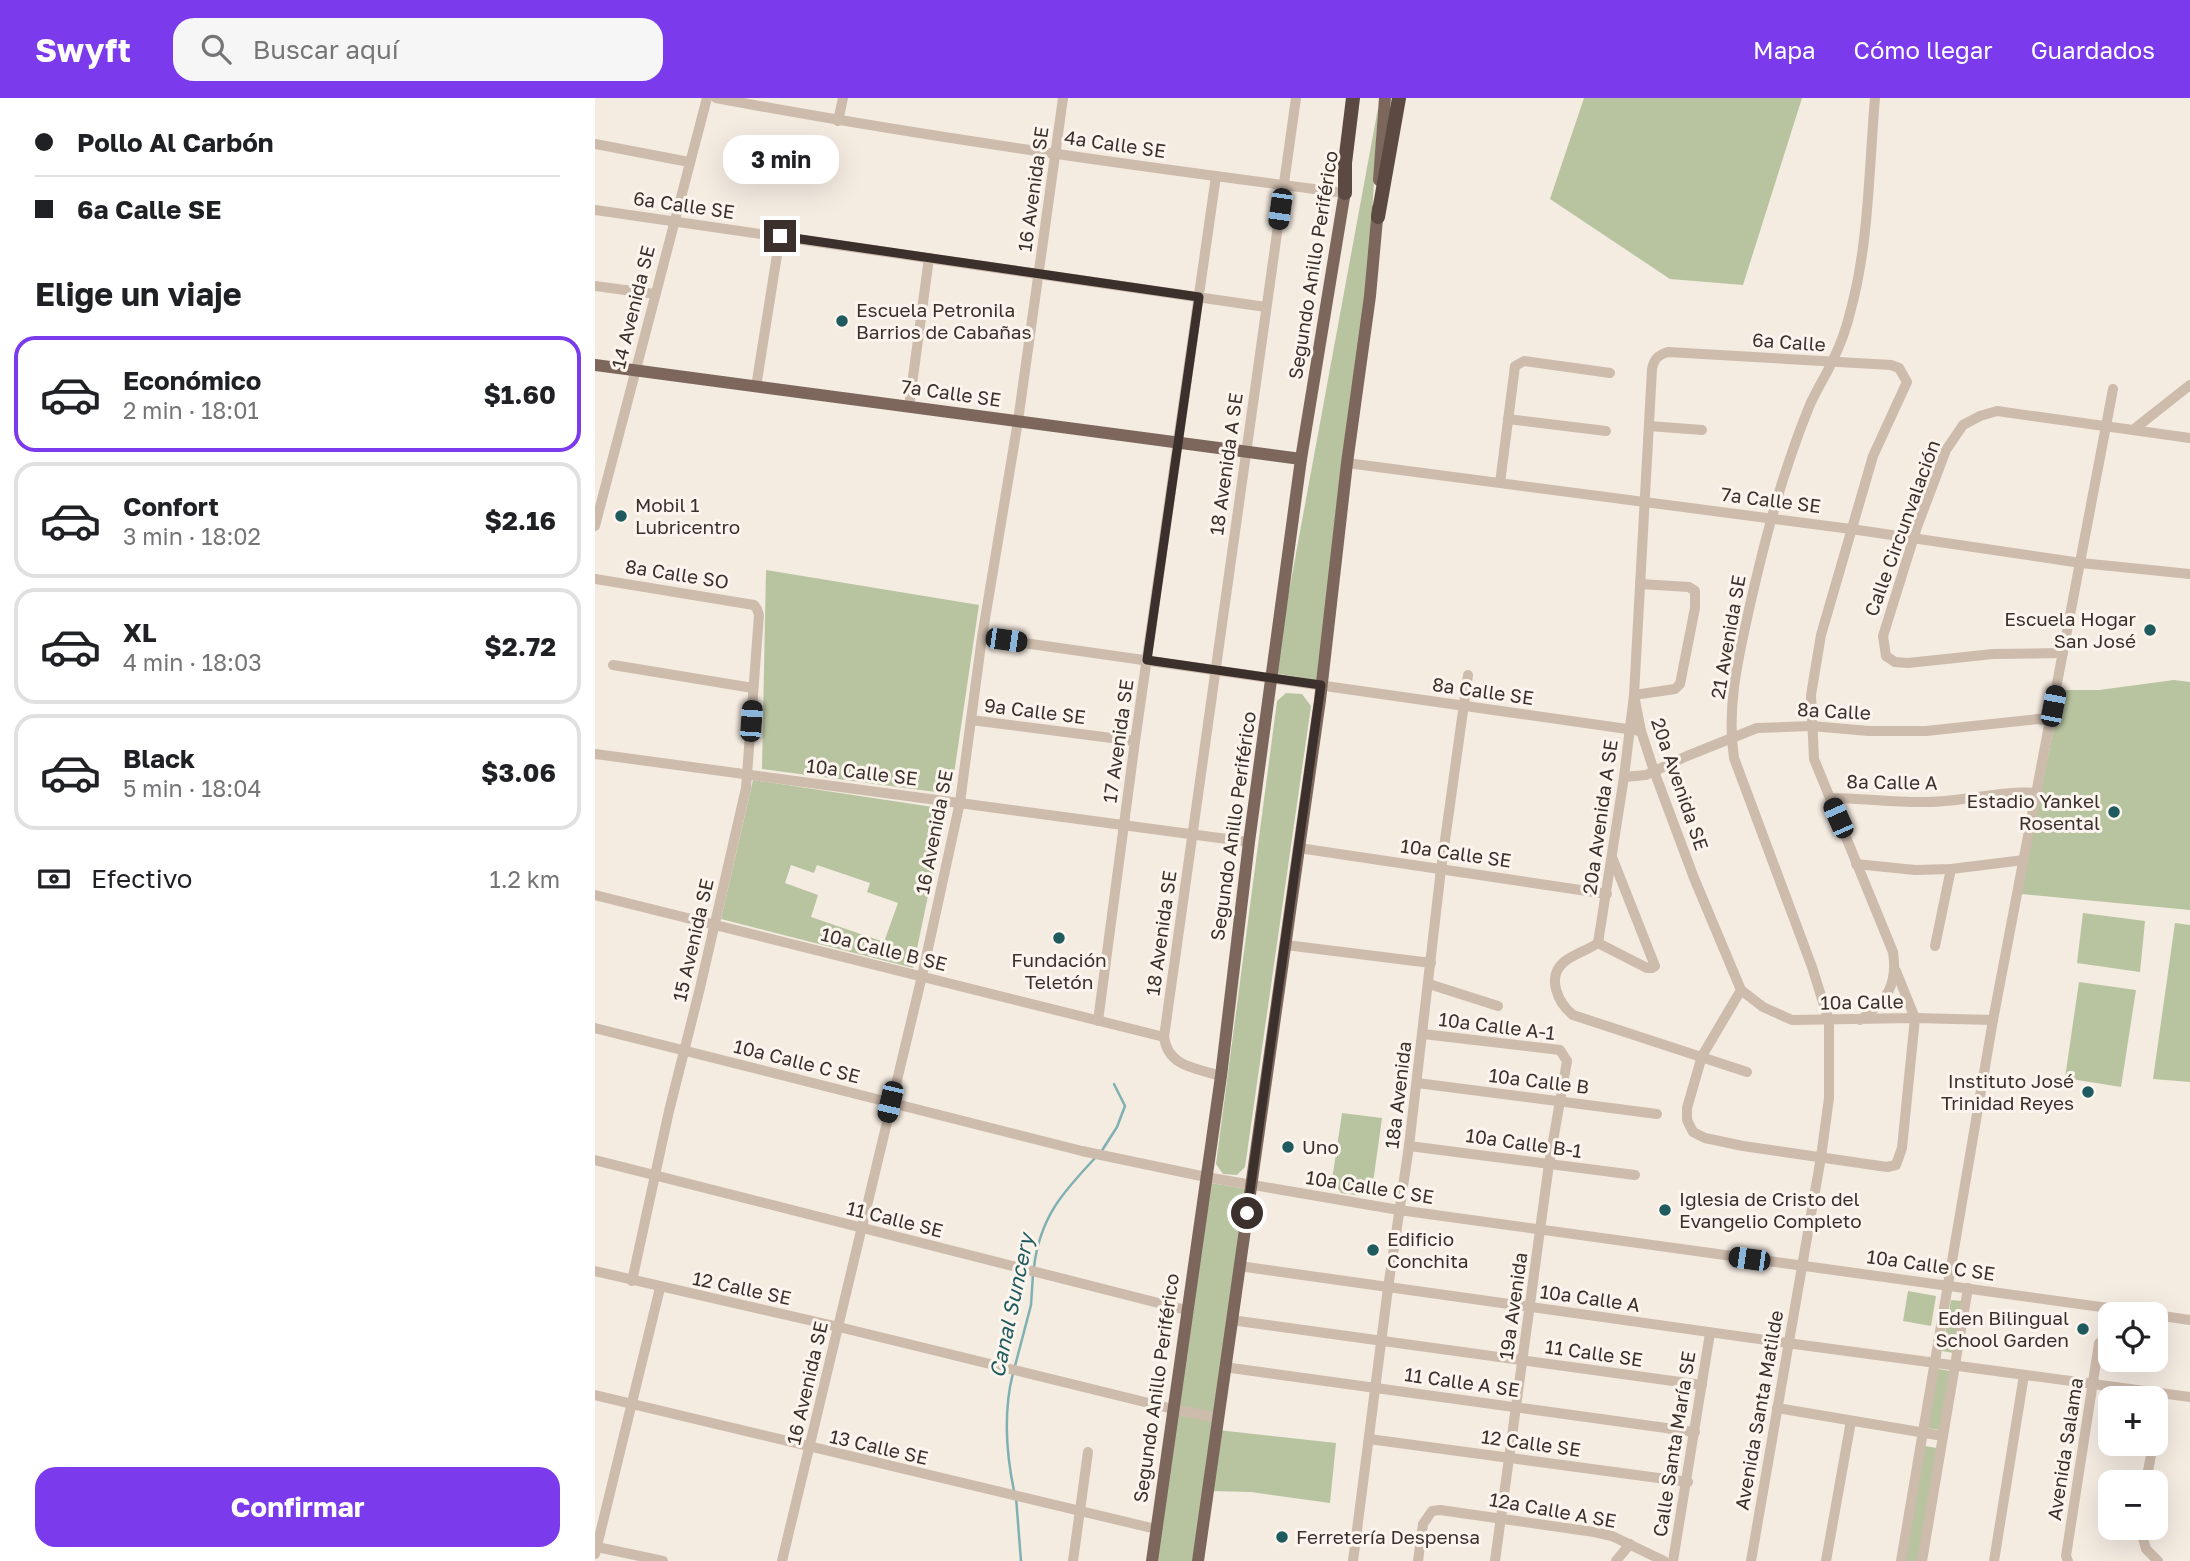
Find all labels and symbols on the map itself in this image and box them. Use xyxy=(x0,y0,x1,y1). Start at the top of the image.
street label: 16 Avenida SE xyxy=(1012,125,1053,253)
street label: 4a Calle SE xyxy=(1063,125,1167,162)
callout: 3 min xyxy=(722,135,838,184)
street label: Segundo Anillo Periférico xyxy=(1283,149,1342,381)
street label: 6a Calle SE xyxy=(632,186,736,223)
car xyxy=(1267,187,1294,231)
route end xyxy=(764,220,796,252)
street label: 14 Avenida SE xyxy=(606,243,659,371)
place label: Escuela Petronila Barrios de Cabañas xyxy=(856,298,1032,343)
marker: Escuela Petronila Barrios de Cabañas xyxy=(834,313,850,329)
street label: 6a Calle xyxy=(1752,327,1827,356)
street label: 7a Calle SE xyxy=(900,374,1003,411)
street label: 18 Avenida A SE xyxy=(1204,391,1247,537)
street label: Calle Circunvalación xyxy=(1859,437,1944,619)
street label: 7a Calle SE xyxy=(1720,482,1822,517)
place label: Mobil 1 Lubricentro xyxy=(635,493,740,538)
marker: Mobil 1 Lubricentro xyxy=(613,508,629,524)
street label: 8a Calle SO xyxy=(624,554,731,593)
street label: 21 Avenida SE xyxy=(1705,573,1750,701)
place label: Escuela Hogar San José xyxy=(2004,607,2137,652)
marker: Escuela Hogar San José xyxy=(2142,622,2158,638)
car xyxy=(984,627,1029,653)
street label: 8a Calle SE xyxy=(1431,672,1535,709)
street label: 17 Avenida SE xyxy=(1097,678,1138,804)
car xyxy=(2039,683,2068,729)
street label: 9a Calle SE xyxy=(983,693,1087,728)
street label: 8a Calle xyxy=(1797,697,1871,724)
car xyxy=(740,699,763,743)
street label: Segundo Anillo Periférico xyxy=(1205,710,1260,942)
street label: 20a Avenida SE xyxy=(1647,714,1714,853)
street label: 20a Avenida A SE xyxy=(1577,738,1622,896)
street label: 10a Calle SE xyxy=(805,753,919,790)
street label: 16 Avenida SE xyxy=(910,768,957,896)
street label: 8a Calle A xyxy=(1846,769,1938,794)
place label: Estadio Yankel Rosental xyxy=(1967,789,2100,834)
car xyxy=(1820,795,1857,841)
marker: Estadio Yankel Rosental xyxy=(2106,804,2122,820)
street label: 10a Calle SE xyxy=(1399,833,1513,872)
street label: 18 Avenida SE xyxy=(1140,869,1181,997)
street label: 15 Avenida SE xyxy=(667,876,718,1004)
street label: 10a Calle B SE xyxy=(819,922,950,975)
marker: Fundación Teletón xyxy=(1051,930,1067,946)
place label: Fundación Teletón xyxy=(1011,948,1107,993)
street label: 10a Calle xyxy=(1820,989,1904,1014)
street label: 10a Calle A-1 xyxy=(1438,1007,1557,1044)
street label: 10a Calle C SE xyxy=(732,1034,863,1087)
street label: 18a Avenida xyxy=(1379,1040,1416,1150)
street label: 10a Calle B xyxy=(1488,1063,1590,1098)
place label: Instituto José Trinidad Reyes xyxy=(1941,1069,2074,1114)
car xyxy=(876,1079,905,1125)
marker: Instituto José Trinidad Reyes xyxy=(2080,1084,2096,1100)
street label: 10a Calle B-1 xyxy=(1465,1123,1584,1162)
place label: Uno xyxy=(1302,1135,1339,1158)
marker: Uno xyxy=(1280,1139,1296,1155)
street label: 10a Calle C SE xyxy=(1304,1165,1436,1208)
place label: Iglesia de Cristo del Evangelio Completo xyxy=(1679,1187,1862,1232)
street label: 11 Calle SE xyxy=(845,1195,946,1242)
route start xyxy=(1231,1197,1263,1229)
marker: Iglesia de Cristo del Evangelio Completo xyxy=(1657,1202,1673,1218)
place label: Edificio Conchita xyxy=(1387,1227,1468,1272)
water label: Canal Suncery xyxy=(983,1228,1040,1380)
marker: Edificio Conchita xyxy=(1365,1242,1381,1258)
street label: 10a Calle C SE xyxy=(1865,1244,1997,1285)
car xyxy=(1727,1246,1772,1272)
street label: 19a Avenida xyxy=(1494,1251,1531,1361)
street label: 12 Calle SE xyxy=(691,1266,793,1309)
street label: Segundo Anillo Periférico xyxy=(1128,1272,1183,1504)
street label: 10a Calle A xyxy=(1539,1279,1642,1316)
place label: Eden Bilingual School Garden xyxy=(1935,1306,2069,1351)
street label: Avenida Santa Matilde xyxy=(1730,1308,1787,1512)
street label: 16 Avenida SE xyxy=(781,1319,832,1447)
marker: Eden Bilingual School Garden xyxy=(2075,1321,2091,1337)
street label: 11 Calle SE xyxy=(1544,1334,1644,1371)
street label: Calle Santa María SE xyxy=(1647,1349,1700,1538)
street label: 11 Calle A SE xyxy=(1403,1362,1521,1401)
street label: Avenida Salama xyxy=(2042,1376,2087,1522)
street label: 13 Calle SE xyxy=(828,1424,931,1469)
street label: 12 Calle SE xyxy=(1480,1424,1582,1461)
street label: 12a Calle A SE xyxy=(1488,1487,1618,1532)
place label: Ferretería Despensa xyxy=(1296,1525,1480,1548)
marker: Ferretería Despensa xyxy=(1274,1529,1290,1545)

